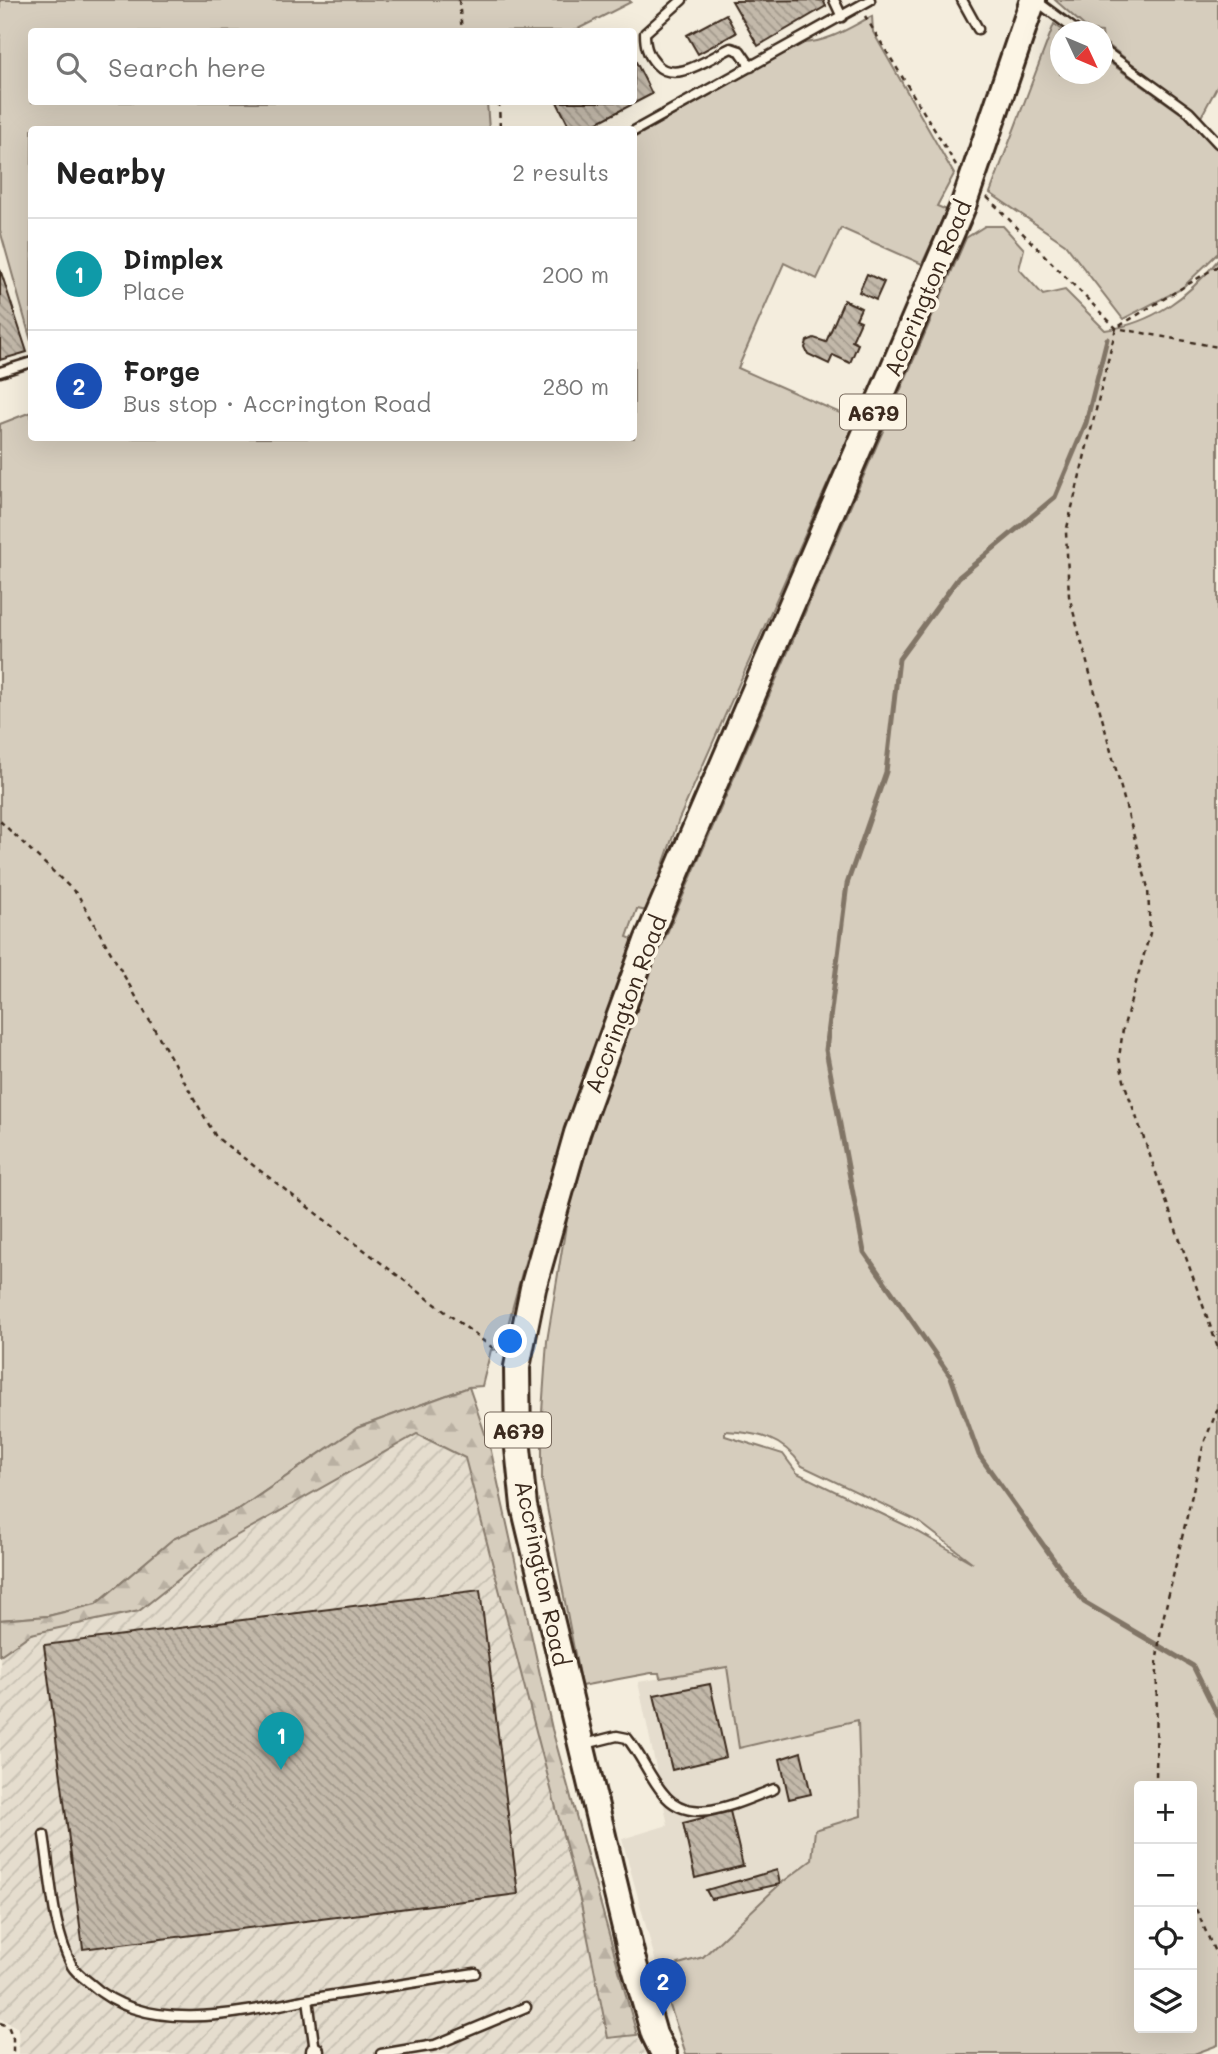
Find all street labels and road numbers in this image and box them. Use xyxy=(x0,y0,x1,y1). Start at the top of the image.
street label: Accrington Road xyxy=(876,195,978,381)
road number: A679 xyxy=(840,394,906,430)
street label: Accrington Road xyxy=(577,910,673,1098)
road number: A679 xyxy=(485,1412,551,1448)
street label: Accrington Road xyxy=(509,1478,577,1668)

